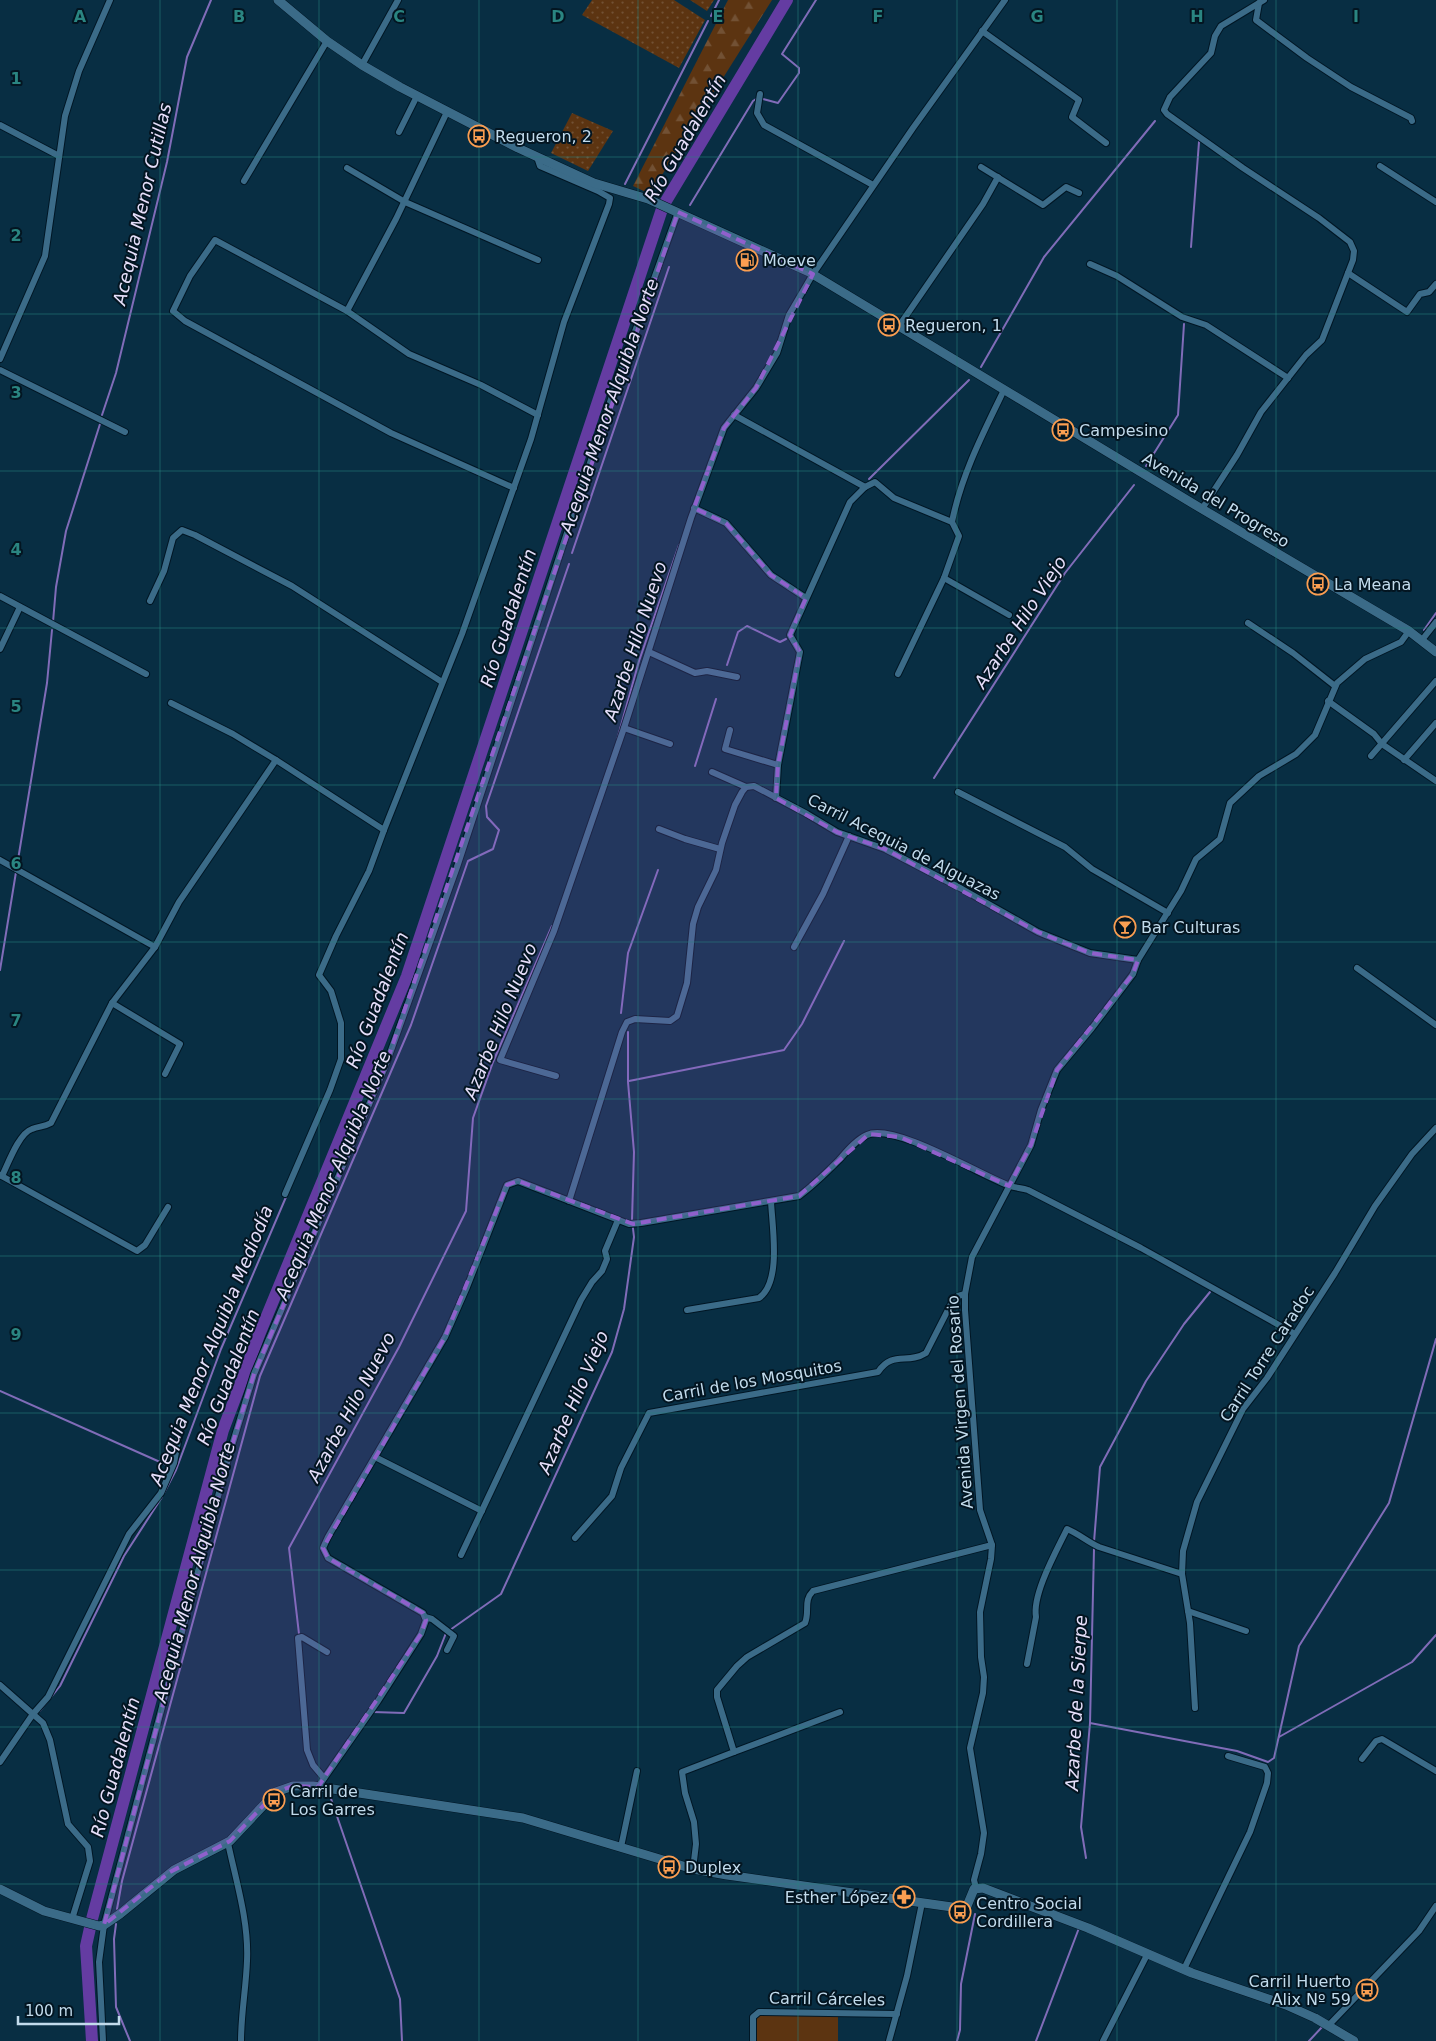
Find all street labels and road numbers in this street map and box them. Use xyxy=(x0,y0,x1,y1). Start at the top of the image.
street label: Avenida del Progreso xyxy=(1139,449,1293,551)
street label: Carril Acequia de Alguazas xyxy=(804,790,1004,904)
street label: Carril Torre Caradoc xyxy=(1216,1282,1318,1426)
street label: Avenida Virgen del Rosario xyxy=(943,1295,977,1509)
street label: Carril de los Mosquitos xyxy=(661,1356,843,1406)
street label: Carril Cárceles xyxy=(769,1988,885,2010)

